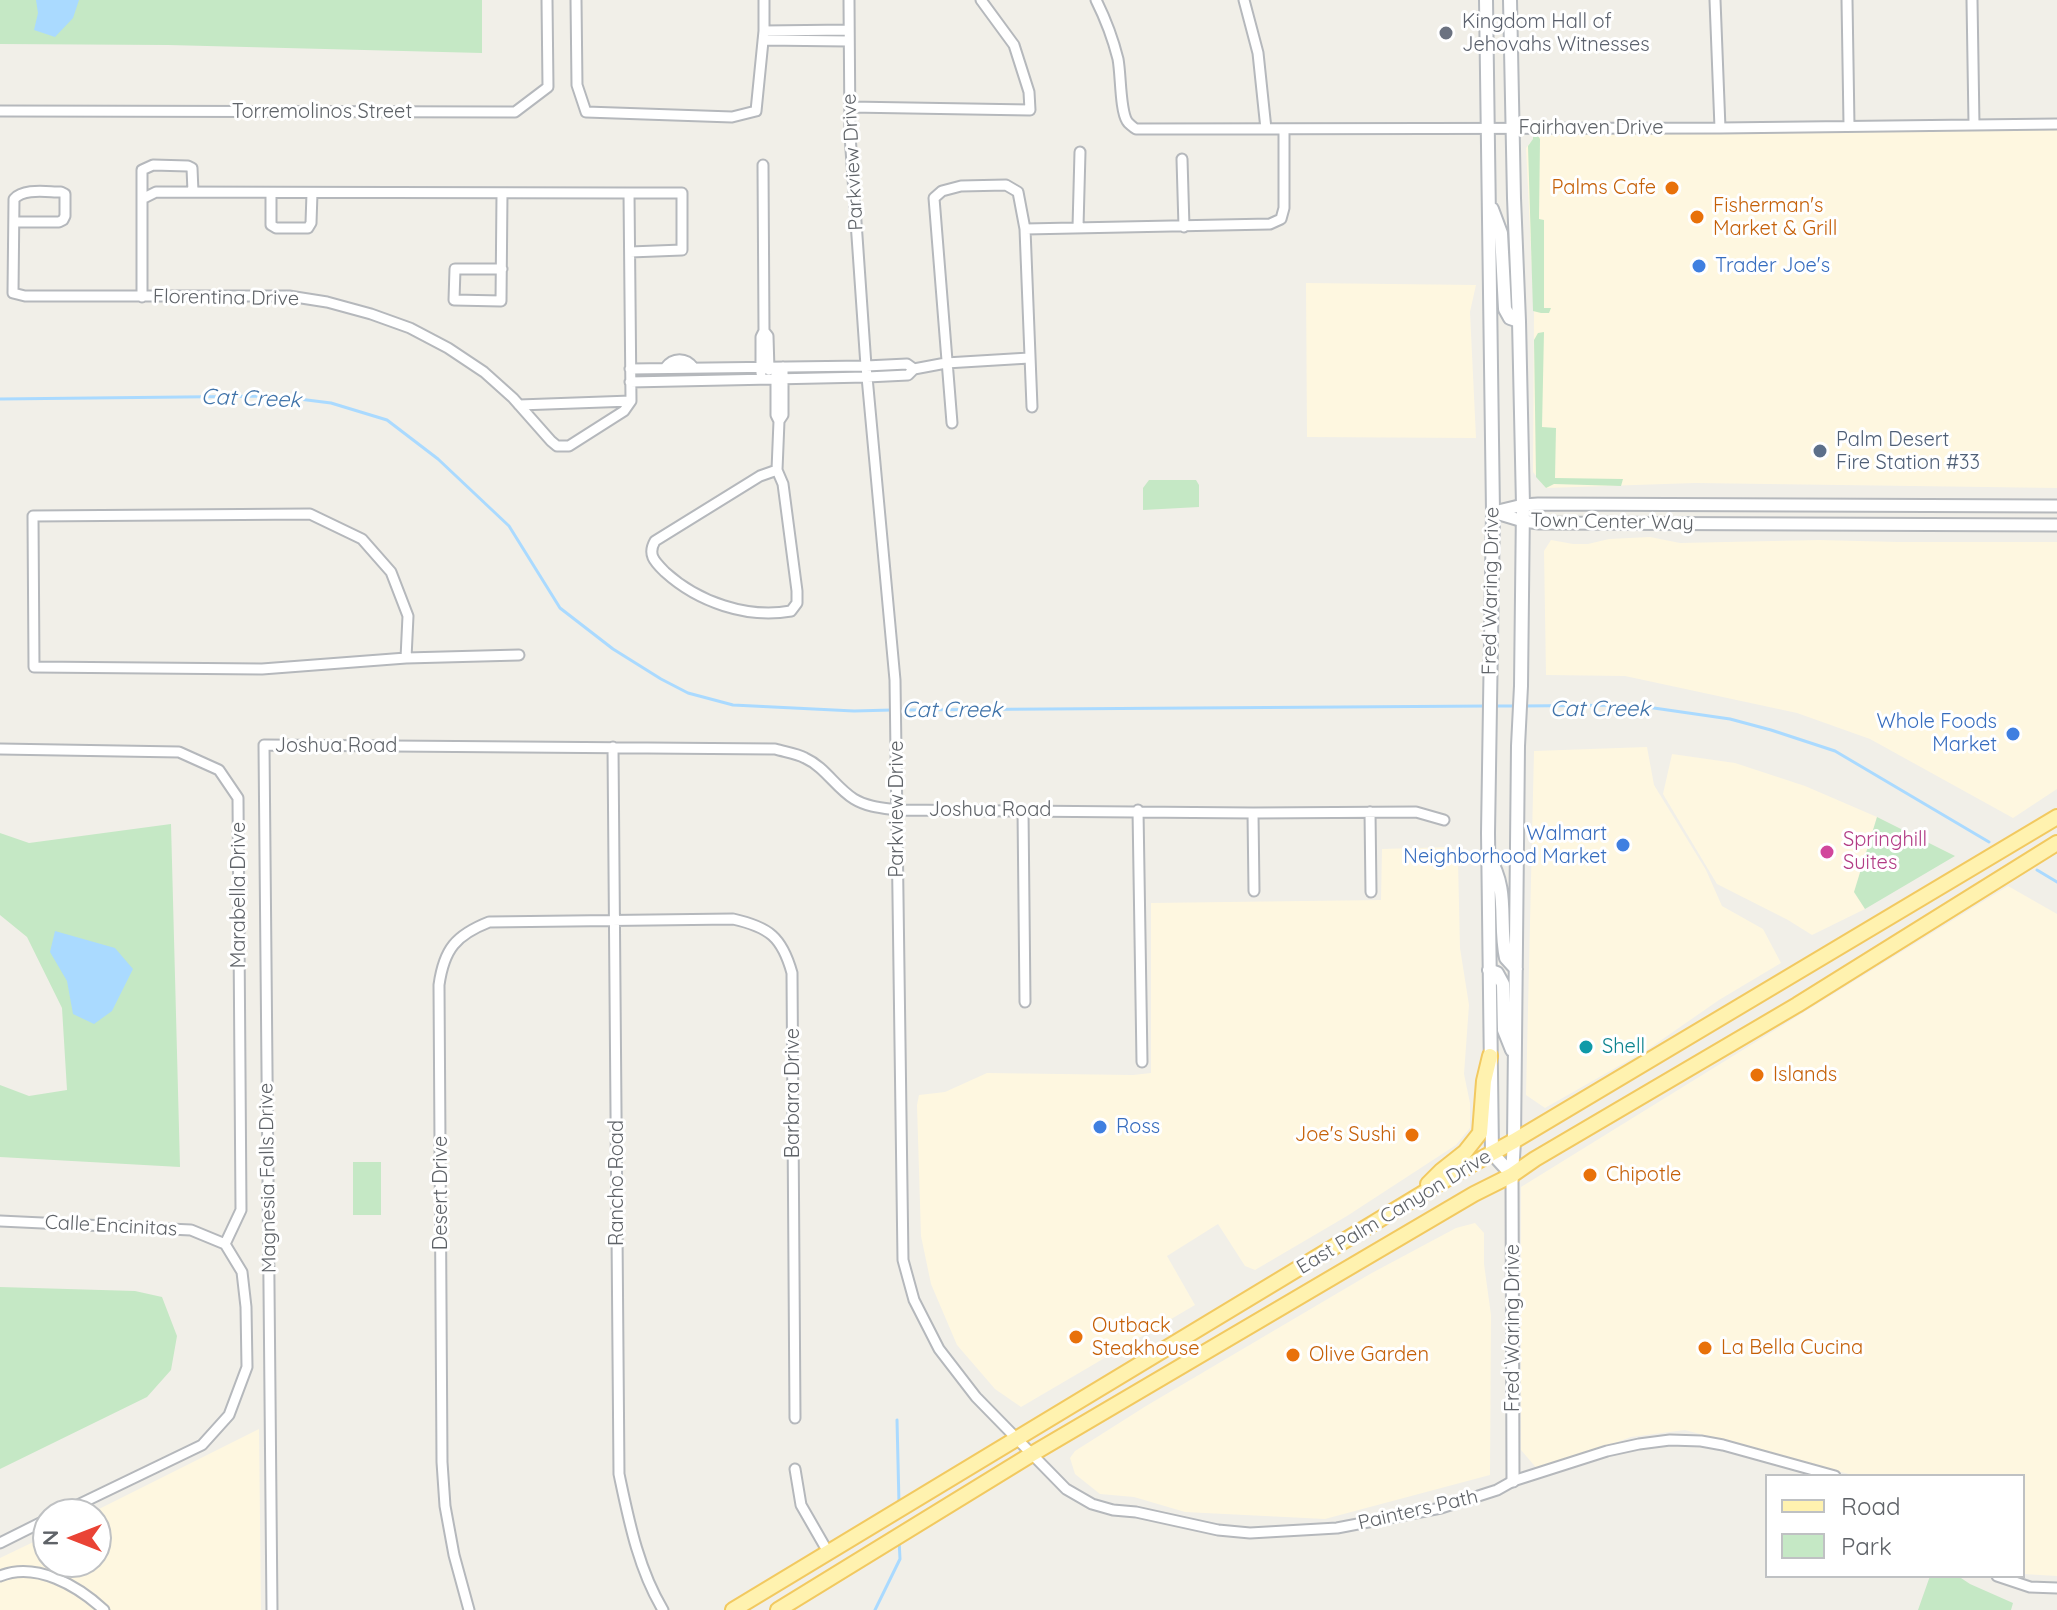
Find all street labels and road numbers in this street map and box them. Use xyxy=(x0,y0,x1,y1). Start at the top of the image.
street label: Parkview Drive xyxy=(837,93,869,231)
street label: Torremolinos Street xyxy=(232,100,412,124)
street label: Fairhaven Drive xyxy=(1518,116,1664,140)
street label: Florentina Drive xyxy=(153,285,299,311)
street label: Fred Waring Drive xyxy=(1478,507,1504,675)
street label: Town Center Way xyxy=(1530,509,1694,535)
street label: Joshua Road xyxy=(275,734,397,758)
street label: Parkview Drive xyxy=(885,740,909,878)
street label: Joshua Road xyxy=(929,798,1051,822)
street label: Marabella Drive xyxy=(227,822,251,968)
street label: Barbara Drive xyxy=(781,1028,805,1158)
street label: Magnesia Falls Drive xyxy=(254,1083,282,1273)
street label: Rancho Road xyxy=(605,1120,629,1246)
street label: Desert Drive xyxy=(429,1136,453,1250)
street label: East Palm Canyon Drive xyxy=(1292,1144,1496,1280)
street label: Calle Encinitas xyxy=(44,1211,178,1241)
street label: Fred Waring Drive xyxy=(1501,1244,1525,1412)
street label: Painters Path xyxy=(1356,1485,1480,1535)

